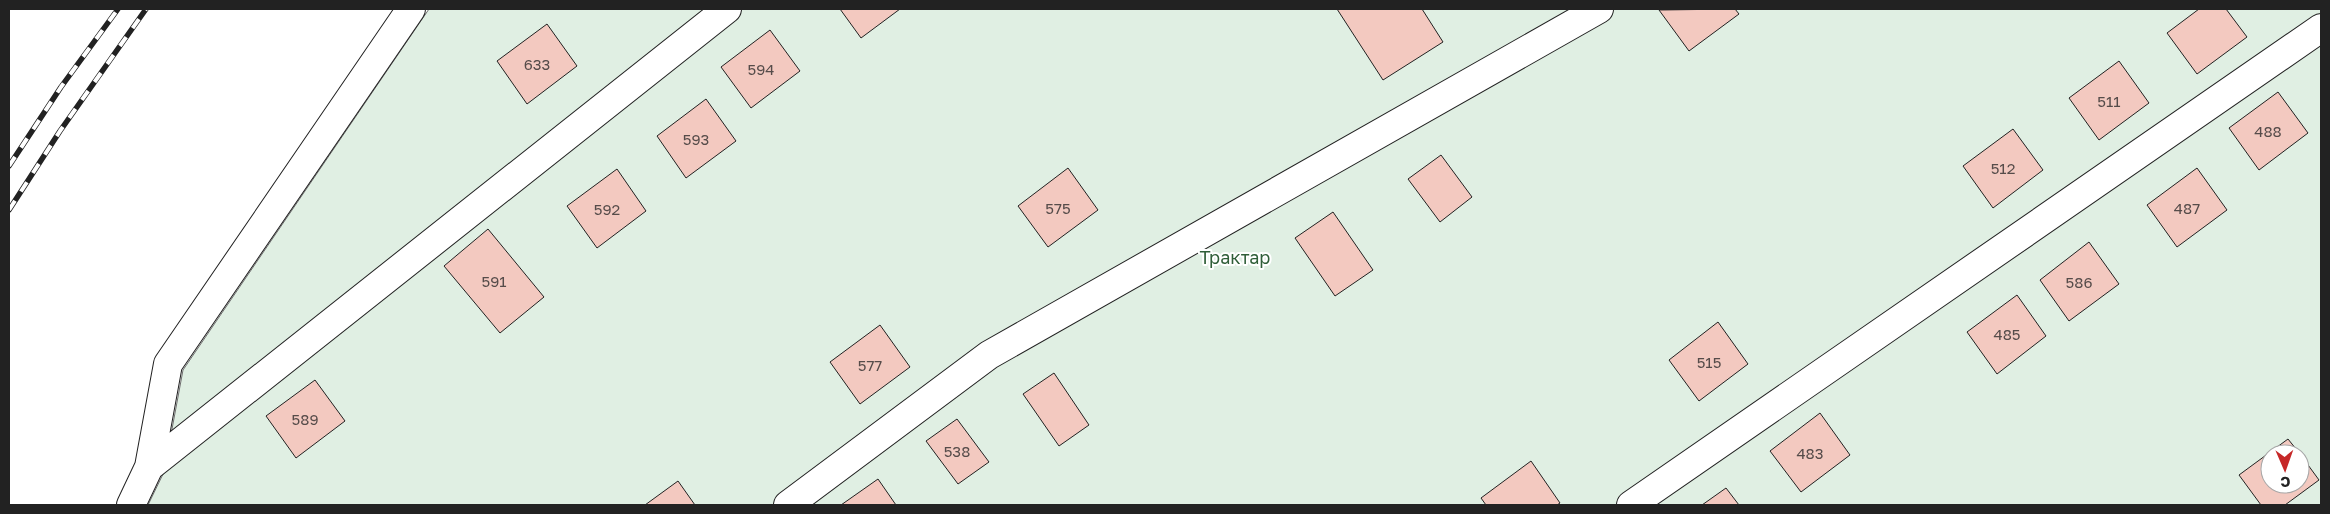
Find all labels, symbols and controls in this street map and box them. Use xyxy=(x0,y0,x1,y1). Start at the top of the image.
house number: 633 xyxy=(524,55,550,73)
house number: 594 xyxy=(748,60,774,78)
house number: 511 xyxy=(2097,92,2121,110)
house number: 488 xyxy=(2254,122,2282,140)
house number: 593 xyxy=(683,130,709,148)
house number: 512 xyxy=(1991,159,2015,177)
house number: 575 xyxy=(1045,199,1071,217)
house number: 487 xyxy=(2174,199,2200,217)
house number: 592 xyxy=(594,200,620,218)
park label: Трактар xyxy=(1200,246,1270,268)
house number: 591 xyxy=(481,272,507,290)
house number: 586 xyxy=(2066,273,2092,291)
house number: 485 xyxy=(1993,325,2021,343)
house number: 515 xyxy=(1697,353,1721,371)
house number: 577 xyxy=(858,356,882,374)
house number: 589 xyxy=(292,410,318,428)
house number: 538 xyxy=(944,442,970,460)
house number: 483 xyxy=(1796,444,1824,462)
north arrow xyxy=(2260,444,2310,494)
text: С xyxy=(2280,474,2291,491)

